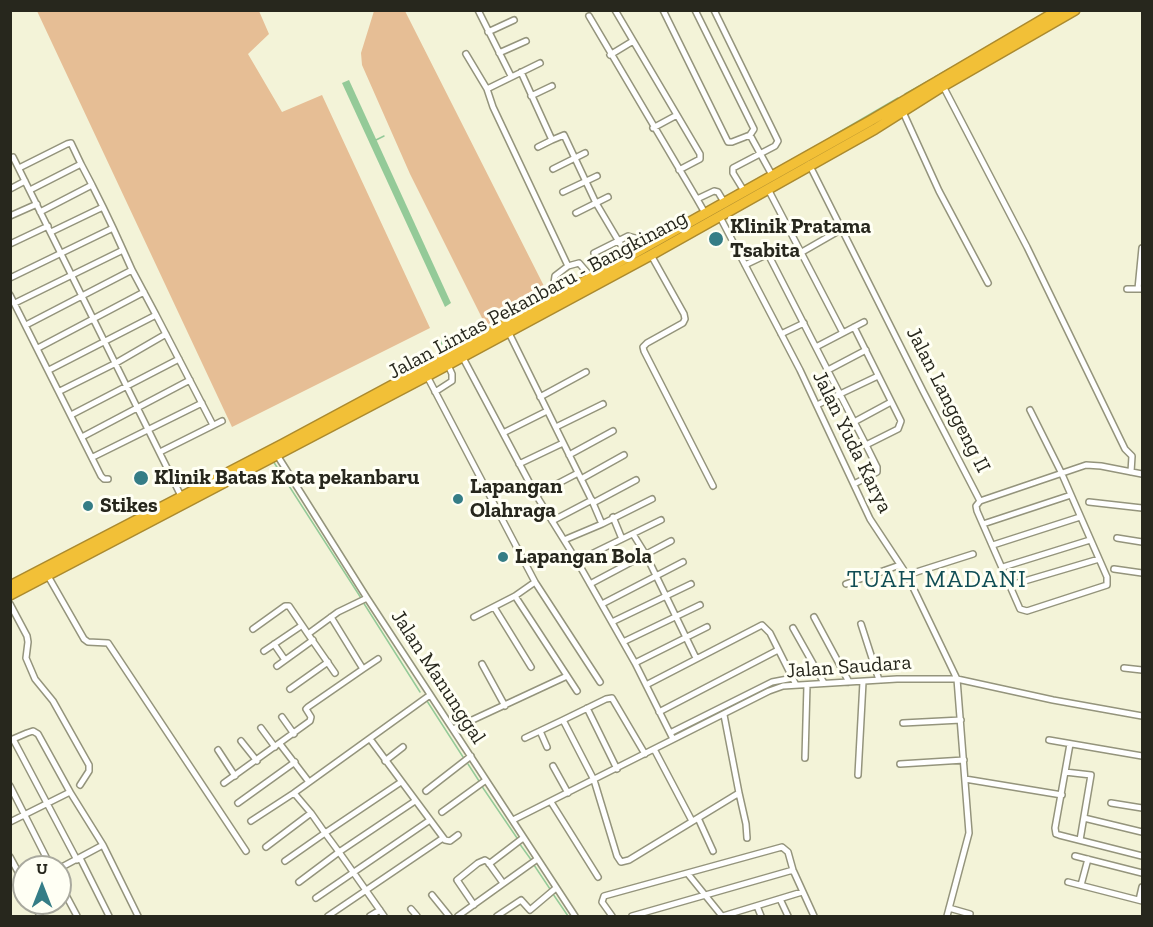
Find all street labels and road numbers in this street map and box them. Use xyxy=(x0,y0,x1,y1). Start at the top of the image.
street label: Jalan Lintas Pekanbaru - Bangkinang xyxy=(384,205,692,385)
street label: Jalan Langgeng II xyxy=(900,323,996,477)
street label: Jalan Yuda Karya xyxy=(807,367,897,517)
street label: Jalan Manunggal xyxy=(385,605,491,749)
street label: Jalan Saudara xyxy=(786,650,912,684)

